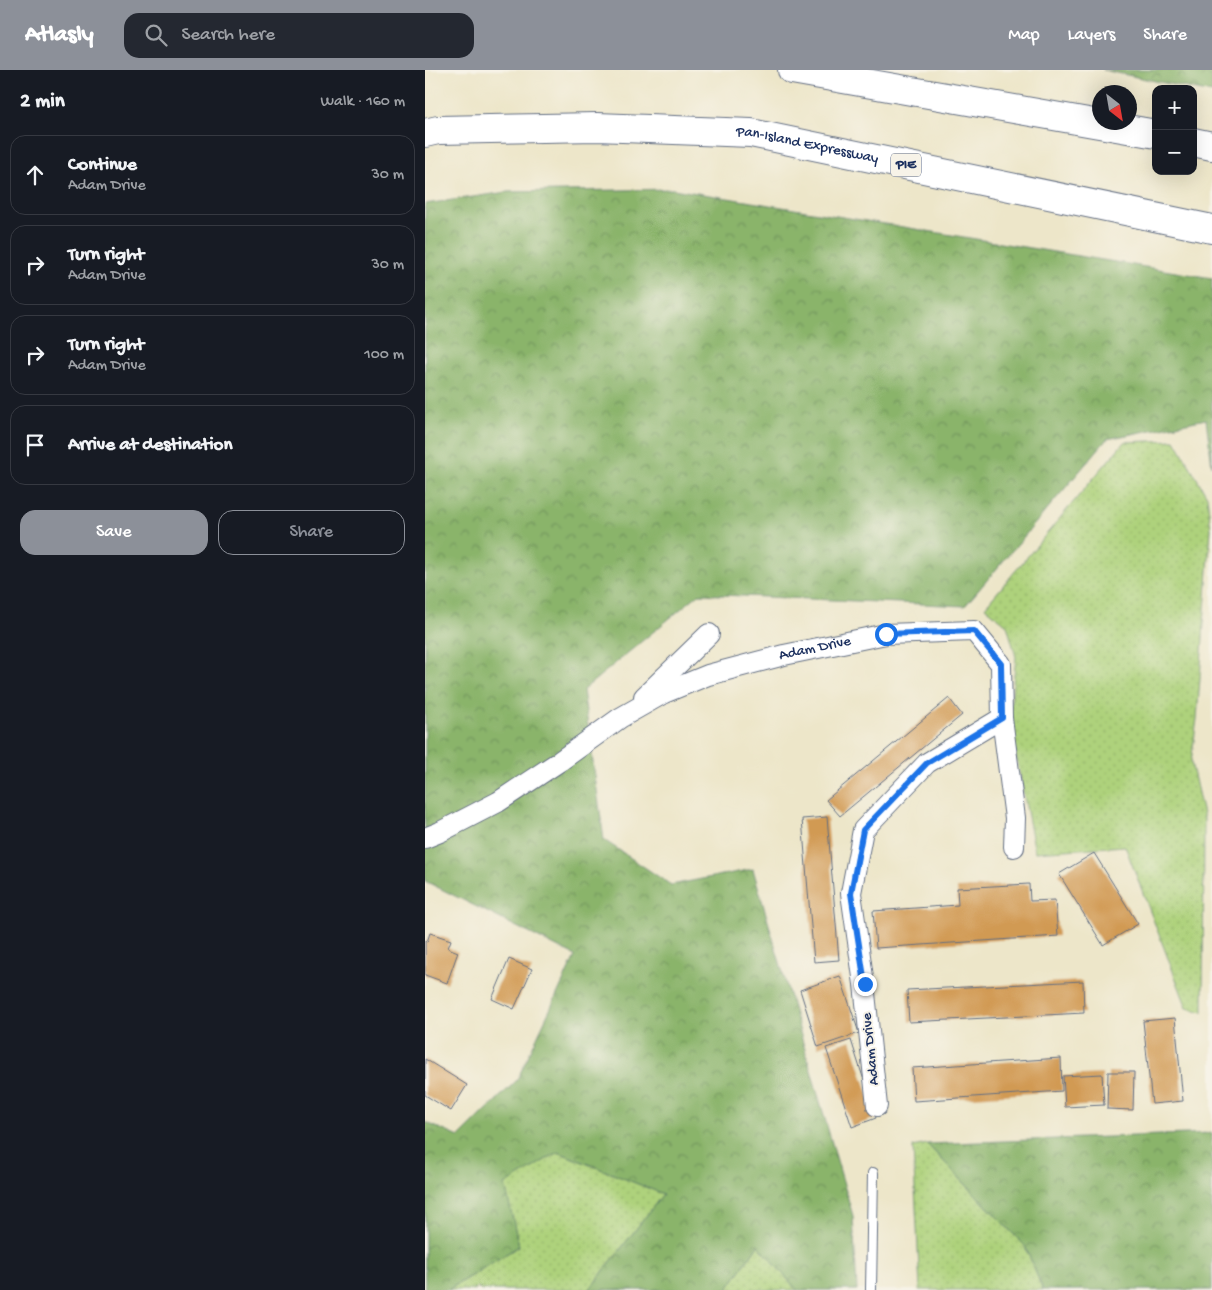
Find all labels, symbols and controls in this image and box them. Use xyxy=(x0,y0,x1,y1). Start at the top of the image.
search box xyxy=(124,13,474,58)
text: Atlasly xyxy=(25,21,94,50)
icon: search xyxy=(142,21,170,49)
text: Search here xyxy=(182,24,275,47)
text: Map xyxy=(1008,25,1040,46)
text: Layers xyxy=(1068,25,1115,46)
text: Share xyxy=(1143,25,1187,46)
north arrow xyxy=(1092,85,1137,130)
map controls xyxy=(1152,85,1197,175)
button: + xyxy=(1152,85,1197,130)
text: 2 min xyxy=(20,90,65,115)
text: Walk · 160 m xyxy=(320,93,405,112)
street label: Pan-Island Expressway xyxy=(735,123,881,168)
button: − xyxy=(1152,130,1197,175)
text: Continue xyxy=(68,154,137,177)
road number: PIE xyxy=(891,154,921,176)
icon: ahead xyxy=(21,161,49,189)
text: 30 m xyxy=(371,166,404,185)
text: Adam Drive xyxy=(68,177,146,196)
text: Turn right xyxy=(68,244,144,267)
icon: right xyxy=(21,251,49,279)
text: 30 m xyxy=(371,256,404,275)
text: Adam Drive xyxy=(68,267,146,286)
text: Turn right xyxy=(68,334,144,357)
icon: right xyxy=(21,341,49,369)
text: 100 m xyxy=(364,346,404,365)
text: Adam Drive xyxy=(68,357,146,376)
icon: arrive xyxy=(21,431,49,459)
text: Arrive at destination xyxy=(68,434,232,457)
button: Save xyxy=(20,510,208,555)
button: Share xyxy=(218,510,405,555)
route start xyxy=(875,623,898,646)
street label: Adam Drive xyxy=(777,632,853,665)
route end xyxy=(854,973,877,996)
street label: Adam Drive xyxy=(858,1012,884,1086)

